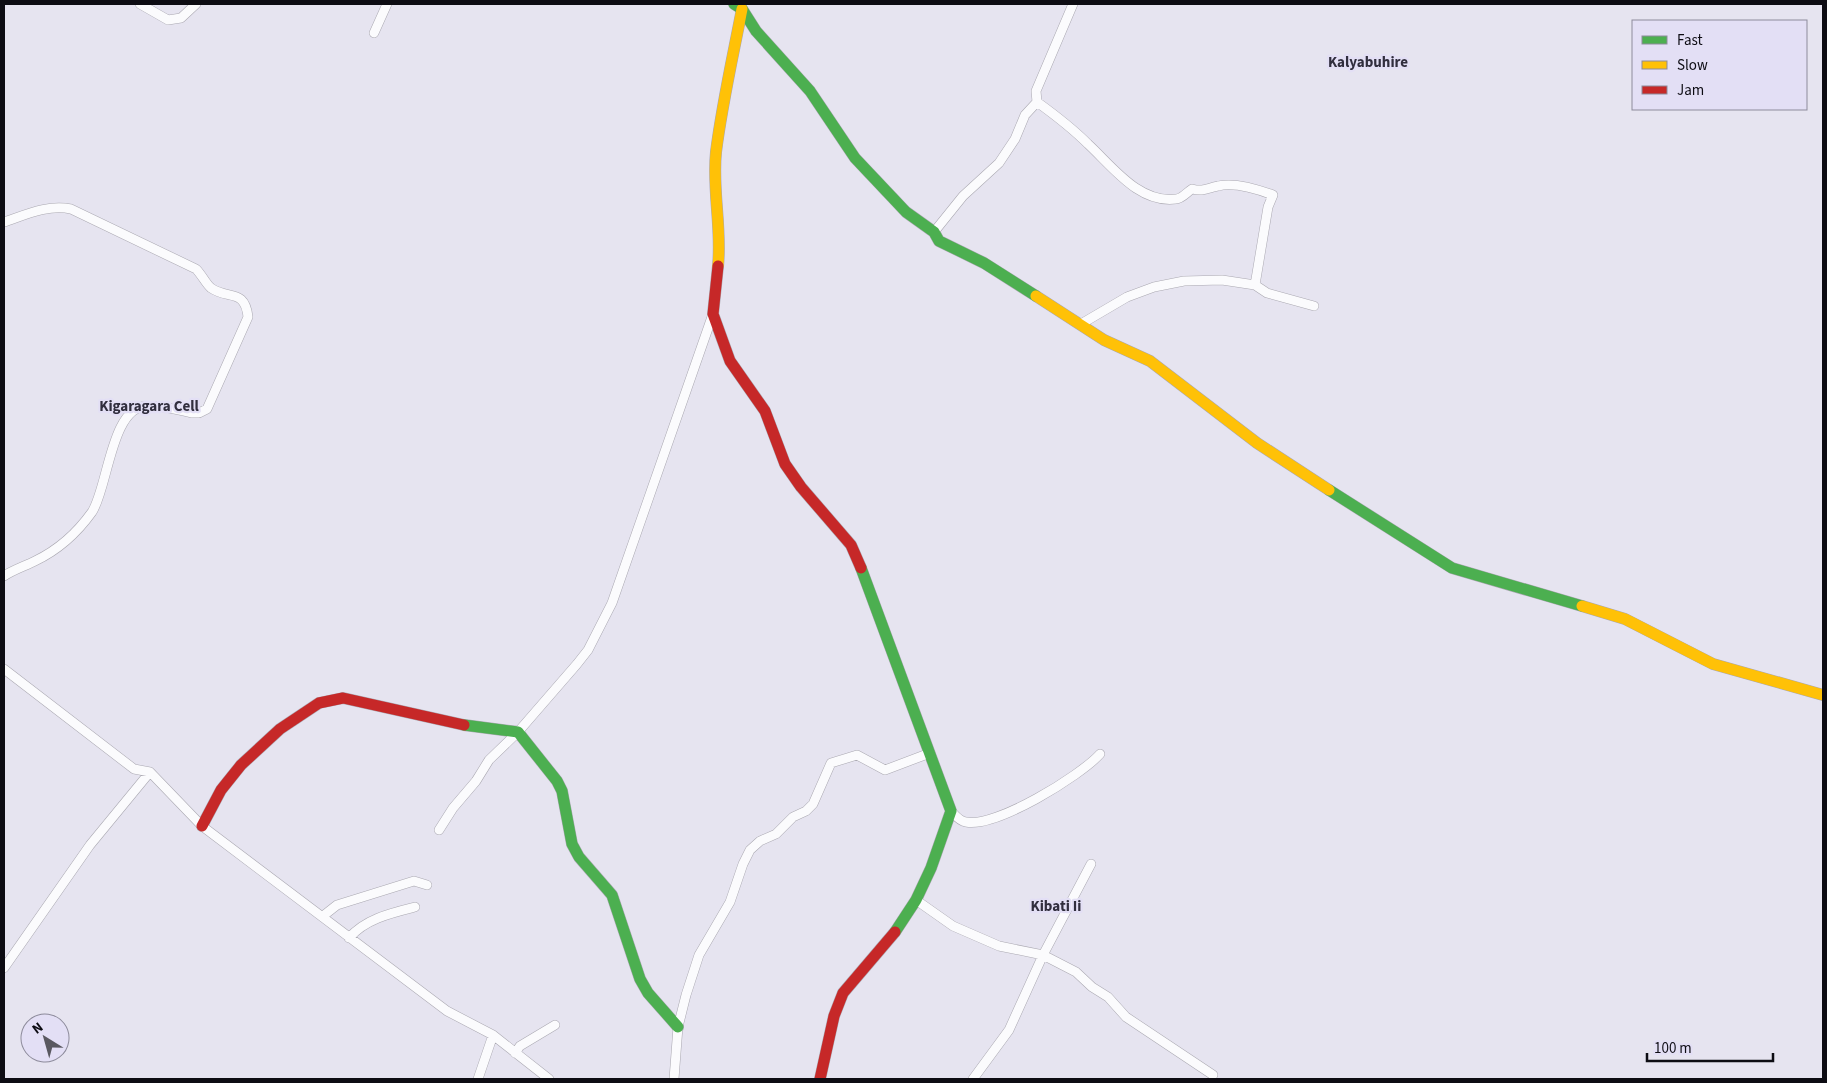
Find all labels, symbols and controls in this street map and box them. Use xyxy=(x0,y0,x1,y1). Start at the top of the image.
legend xyxy=(1632,20,1807,110)
text: Fast xyxy=(1677,30,1703,51)
district label: Kalyabuhire xyxy=(1328,52,1408,73)
text: Slow xyxy=(1677,55,1708,76)
text: Jam xyxy=(1677,80,1704,101)
district label: Kigaragara Cell xyxy=(99,396,200,417)
district label: Kibati Ii xyxy=(1031,896,1081,917)
north arrow xyxy=(20,1013,70,1063)
text: N xyxy=(28,1018,48,1039)
scale bar xyxy=(1647,1030,1773,1062)
text: 100 m xyxy=(1654,1038,1692,1059)

